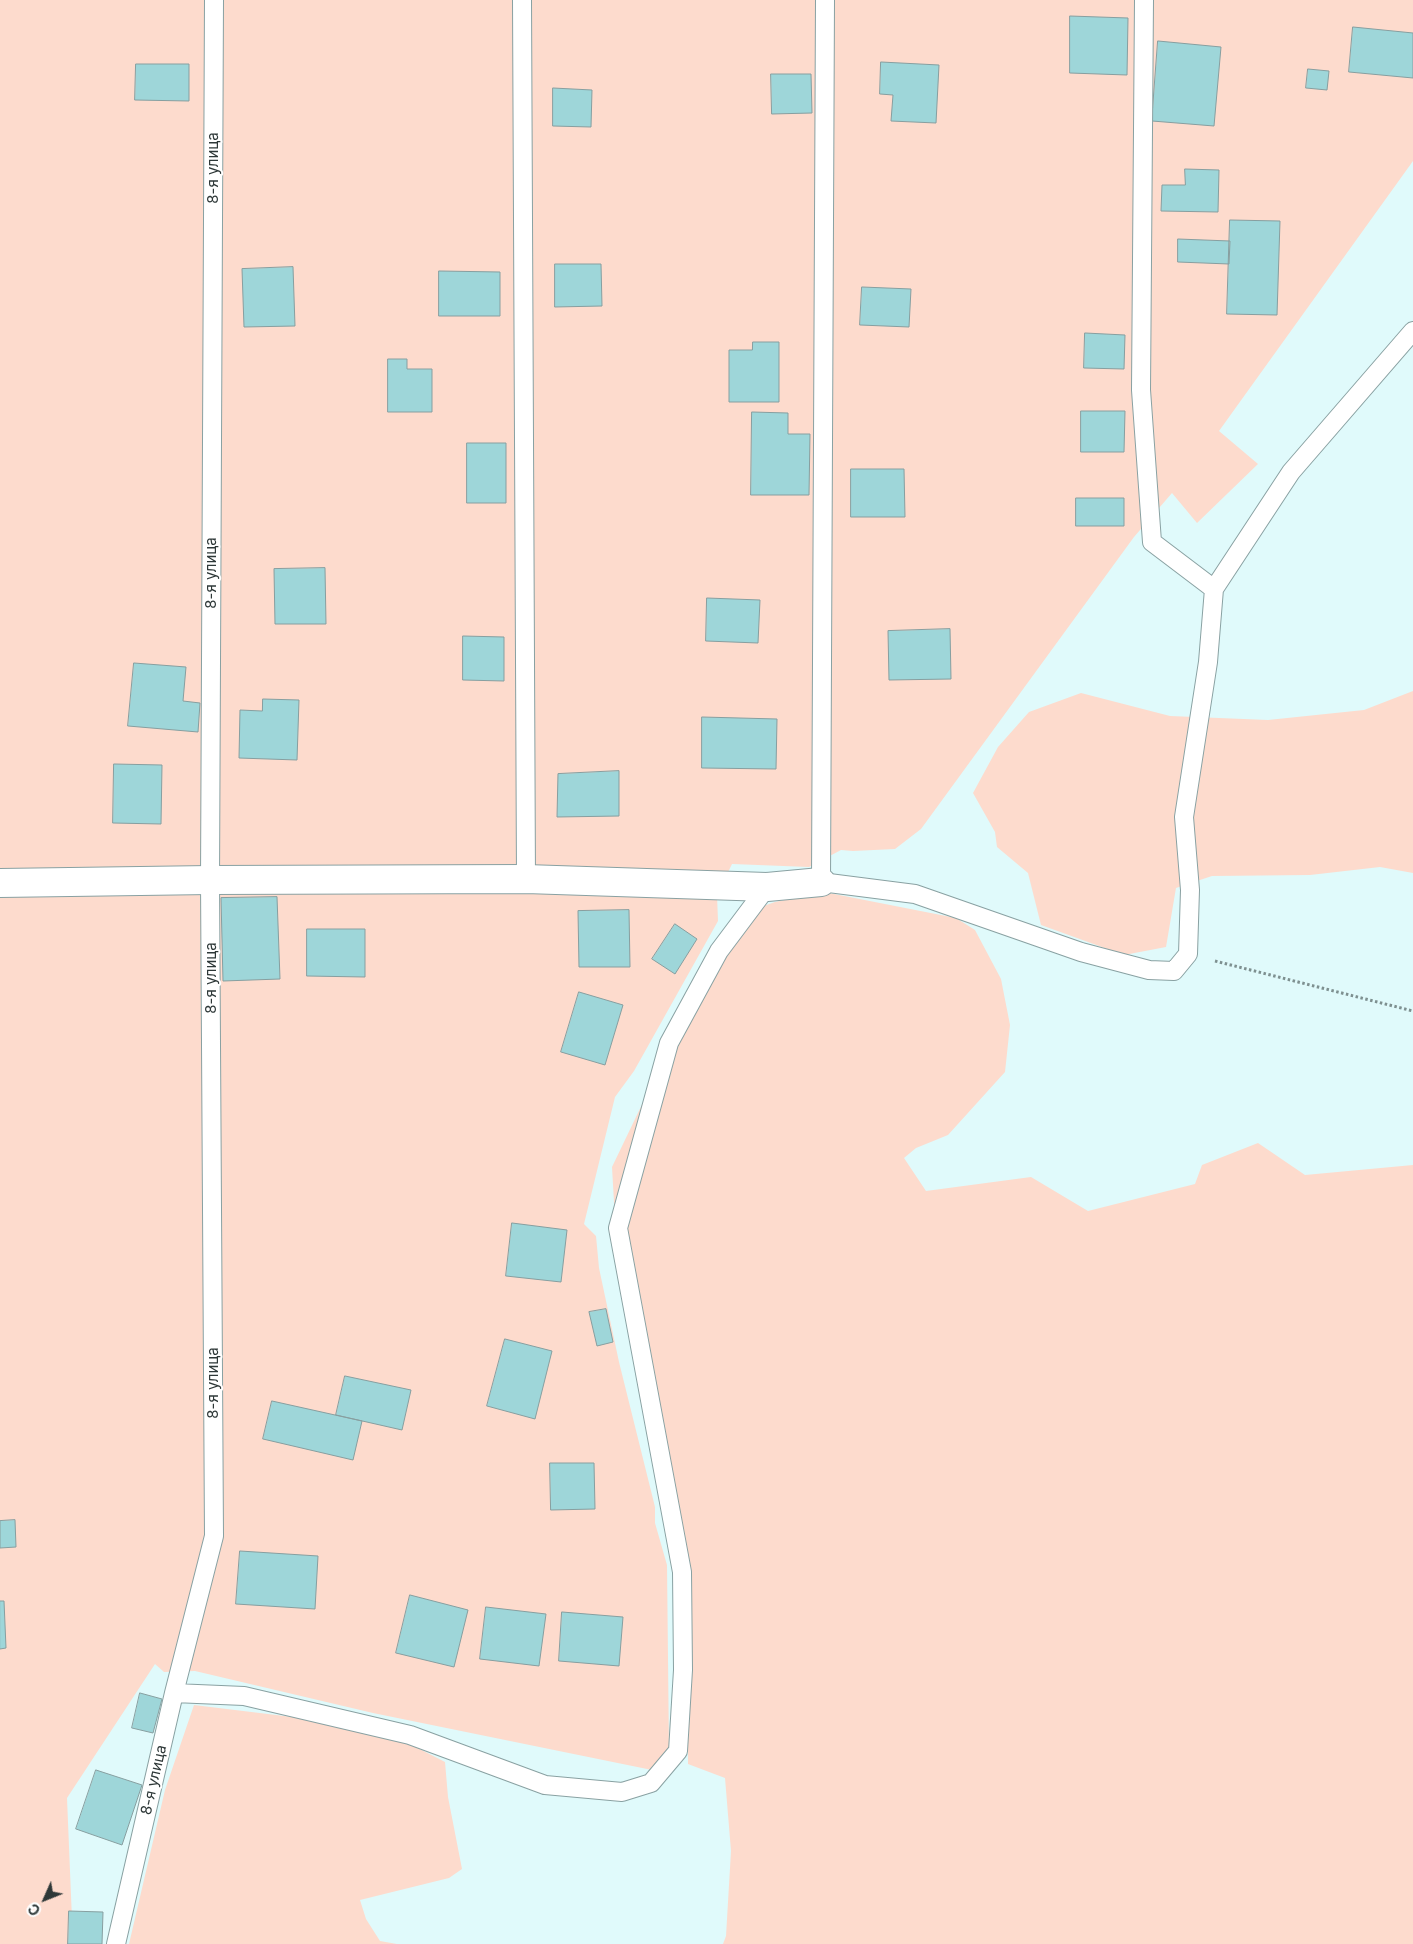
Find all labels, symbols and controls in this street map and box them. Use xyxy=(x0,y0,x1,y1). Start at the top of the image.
street label: 8-я улица xyxy=(204,132,222,204)
street label: 8-я улица xyxy=(202,537,220,609)
street label: 8-я улица xyxy=(202,942,220,1014)
street label: 8-я улица xyxy=(204,1347,222,1419)
street label: 8-я улица xyxy=(137,1743,171,1817)
north arrow xyxy=(20,1874,70,1924)
text: С xyxy=(24,1900,44,1919)

